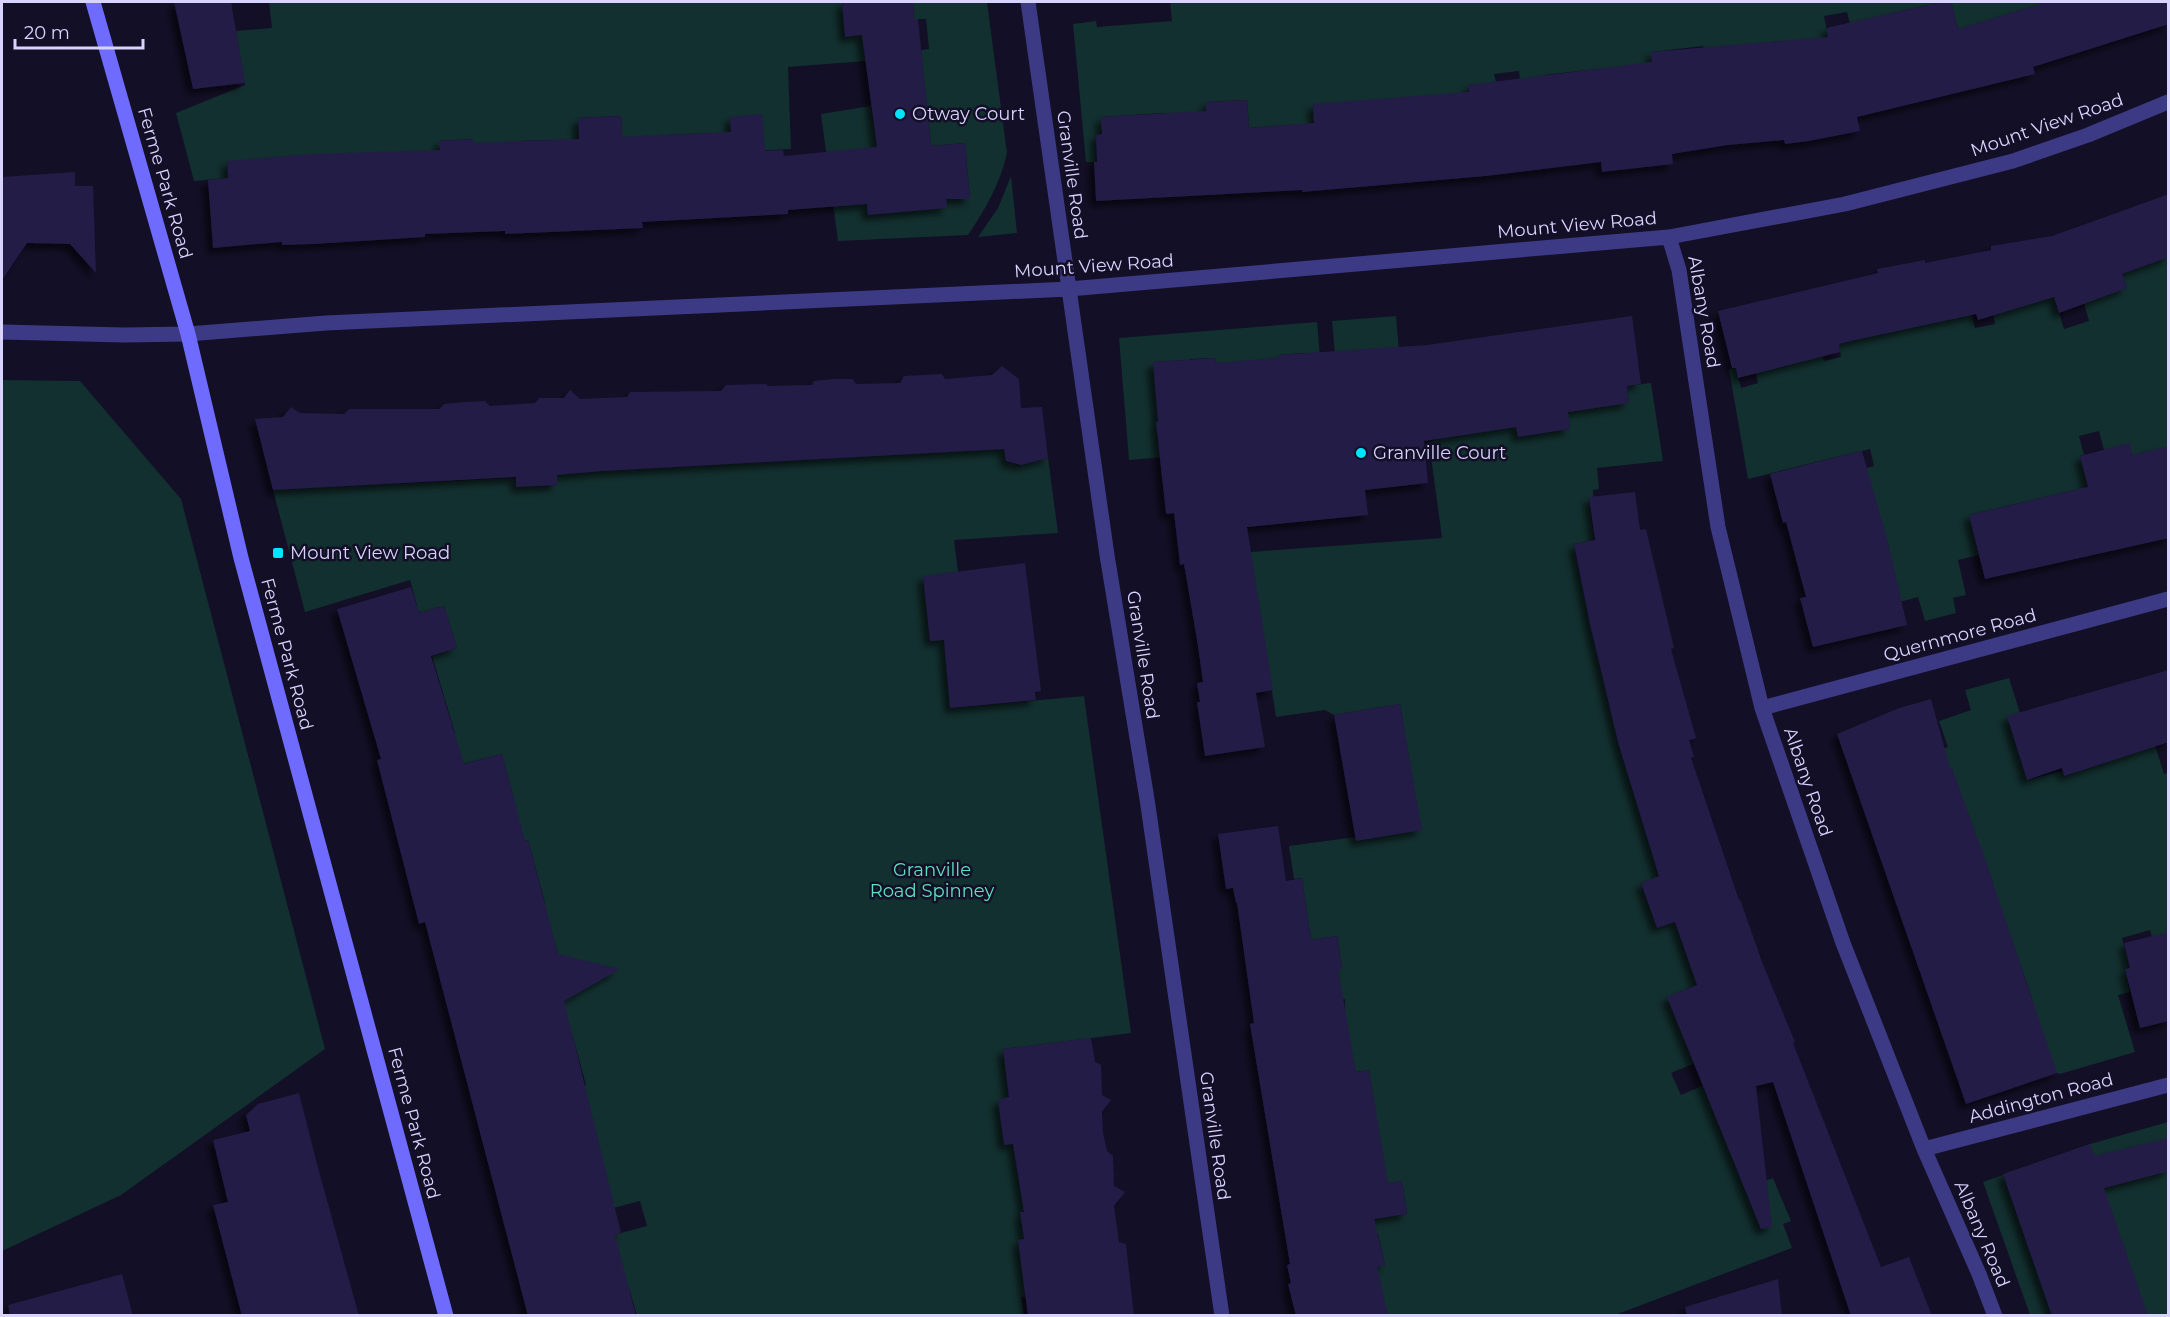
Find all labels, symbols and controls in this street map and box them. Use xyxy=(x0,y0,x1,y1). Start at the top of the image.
scale bar xyxy=(15,12,142,50)
text: 20 m xyxy=(24,22,70,44)
street label: Mount View Road xyxy=(1968,89,2126,161)
place label: Otway Court xyxy=(912,103,1025,125)
street label: Ferme Park Road xyxy=(133,105,197,261)
marker: Otway Court xyxy=(893,107,907,121)
street label: Granville Road xyxy=(1052,109,1092,241)
street label: Mount View Road xyxy=(1496,207,1658,243)
street label: Mount View Road xyxy=(1013,249,1175,283)
street label: Albany Road xyxy=(1683,254,1725,370)
place label: Granville Court xyxy=(1373,442,1506,464)
marker: Granville Court xyxy=(1354,446,1368,460)
place label: Mount View Road xyxy=(290,542,450,564)
marker: Mount View Road xyxy=(271,546,285,560)
street label: Ferme Park Road xyxy=(256,576,318,732)
street label: Granville Road xyxy=(1122,589,1164,721)
street label: Quernmore Road xyxy=(1881,604,2039,666)
street label: Albany Road xyxy=(1779,725,1837,839)
park label: Granville Road Spinney xyxy=(870,859,995,902)
street label: Ferme Park Road xyxy=(383,1045,445,1201)
street label: Addington Road xyxy=(1966,1068,2116,1128)
street label: Granville Road xyxy=(1195,1070,1235,1202)
street label: Albany Road xyxy=(1950,1177,2014,1291)

